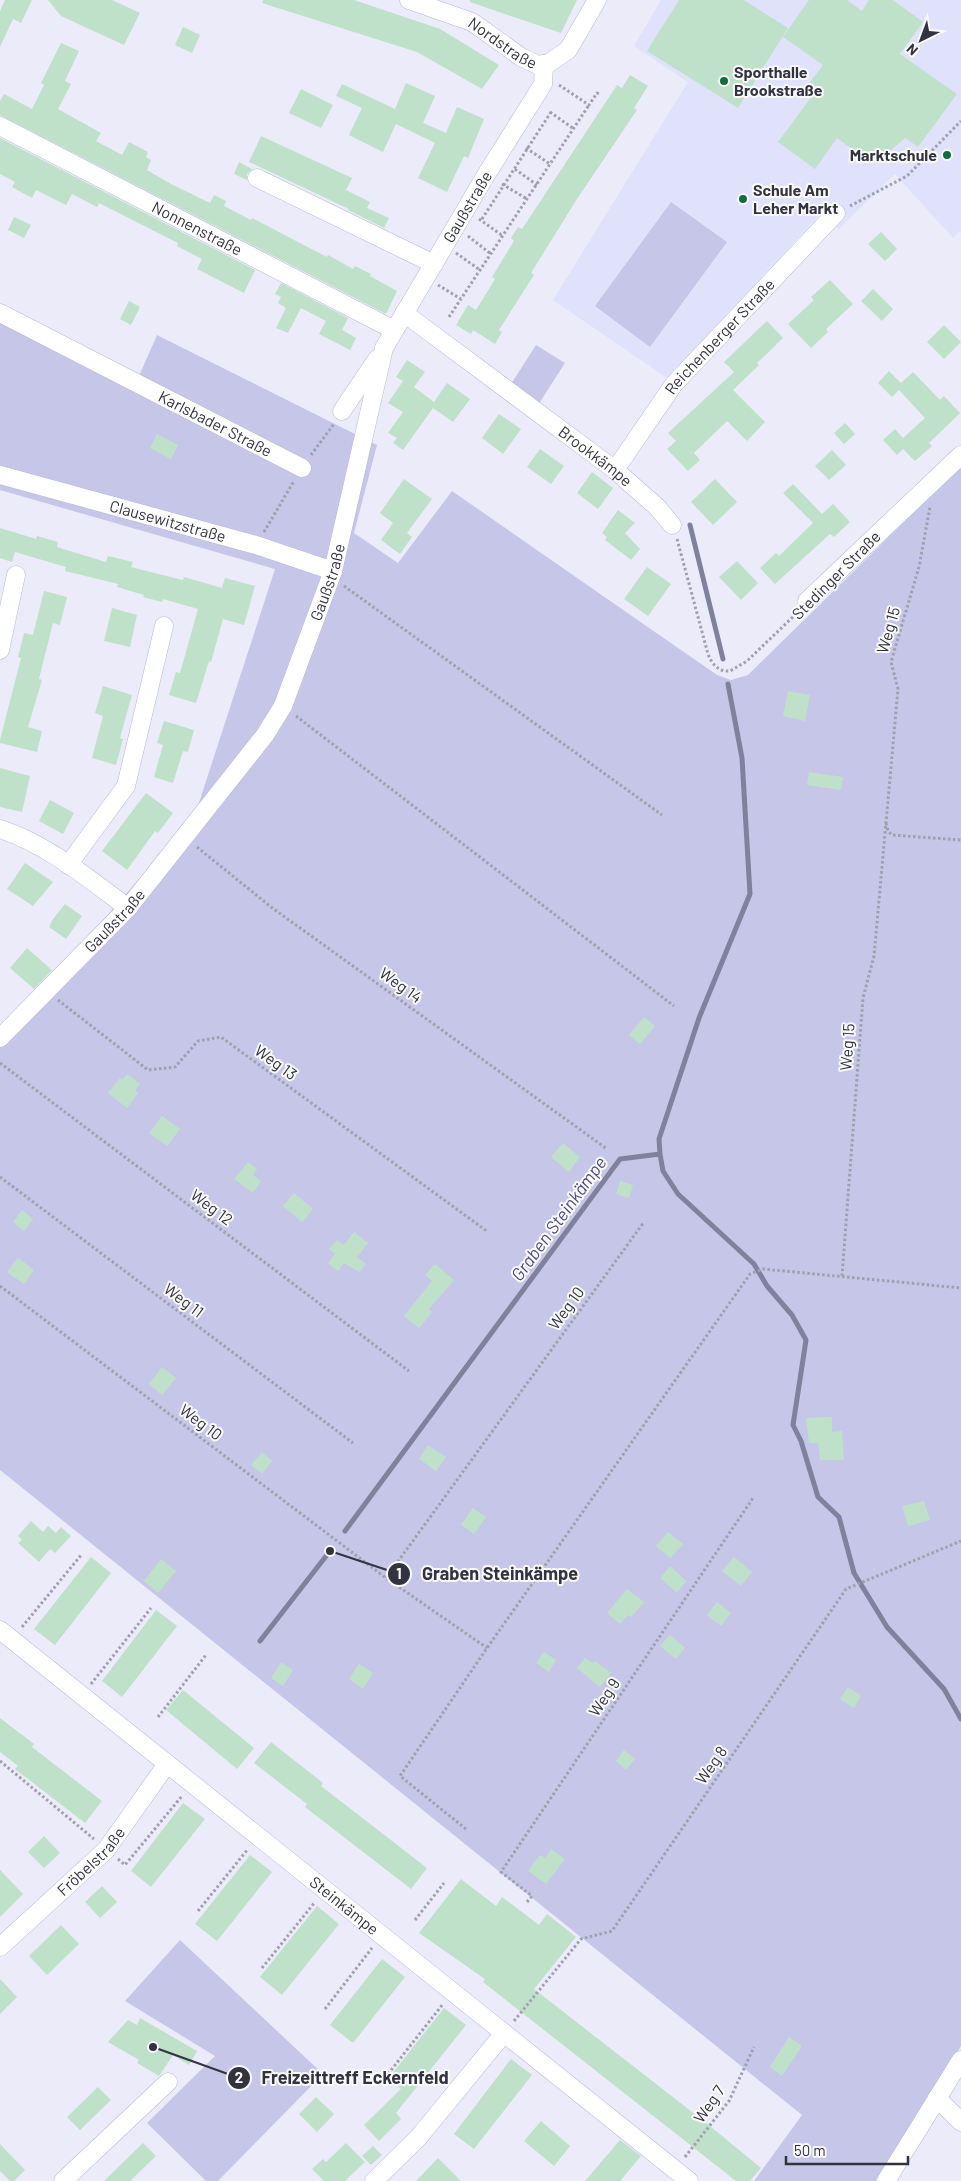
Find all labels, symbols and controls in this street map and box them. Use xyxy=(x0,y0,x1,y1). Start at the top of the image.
street label: Nordstraße xyxy=(465,13,540,72)
north arrow xyxy=(896,15,946,65)
text: N xyxy=(903,41,921,59)
place label: Sporthalle Brookstraße xyxy=(734,62,823,99)
marker: Sporthalle Brookstraße xyxy=(718,75,730,87)
place label: Marktschule xyxy=(850,145,937,164)
marker: Marktschule xyxy=(941,149,953,161)
street label: Gaußstraße xyxy=(438,167,495,246)
place label: Schule Am Leher Markt xyxy=(753,180,838,217)
marker: Schule Am Leher Markt xyxy=(737,193,749,205)
street label: Nonnenstraße xyxy=(149,196,246,259)
street label: Reichenberger Straße xyxy=(660,274,778,398)
street label: Karlsbader Straße xyxy=(156,386,275,460)
street label: Brookkämpe xyxy=(555,421,637,490)
street label: Clausewitzstraße xyxy=(108,495,228,545)
street label: Stedinger Straße xyxy=(787,526,884,623)
street label: Gaußstraße xyxy=(305,542,348,623)
street label: Weg 15 xyxy=(872,604,903,655)
street label: Gaußstraße xyxy=(80,885,148,956)
street label: Weg 14 xyxy=(376,963,426,1006)
street label: Weg 15 xyxy=(835,1023,858,1071)
street label: Weg 13 xyxy=(252,1040,301,1083)
water label: Graben Steinkämpe xyxy=(506,1152,611,1285)
street label: Weg 12 xyxy=(188,1185,237,1229)
street label: Weg 11 xyxy=(161,1279,208,1321)
street label: Weg 10 xyxy=(544,1283,587,1333)
street label: Weg 10 xyxy=(176,1400,226,1444)
callout: Graben Steinkämpe xyxy=(387,1558,588,1591)
text: Graben Steinkämpe xyxy=(422,1562,578,1584)
text: 1 xyxy=(396,1564,402,1582)
street label: Weg 9 xyxy=(584,1674,623,1719)
street label: Weg 8 xyxy=(691,1742,730,1787)
street label: Fröbelstraße xyxy=(53,1823,128,1899)
street label: Steinkämpe xyxy=(306,1872,383,1938)
callout: Freizeittreff Eckernfeld xyxy=(227,2062,459,2095)
text: Freizeittreff Eckernfeld xyxy=(261,2066,449,2088)
text: 2 xyxy=(235,2068,243,2086)
street label: Weg 7 xyxy=(689,2081,728,2126)
scale bar xyxy=(786,2134,908,2166)
text: 50 m xyxy=(794,2141,826,2159)

